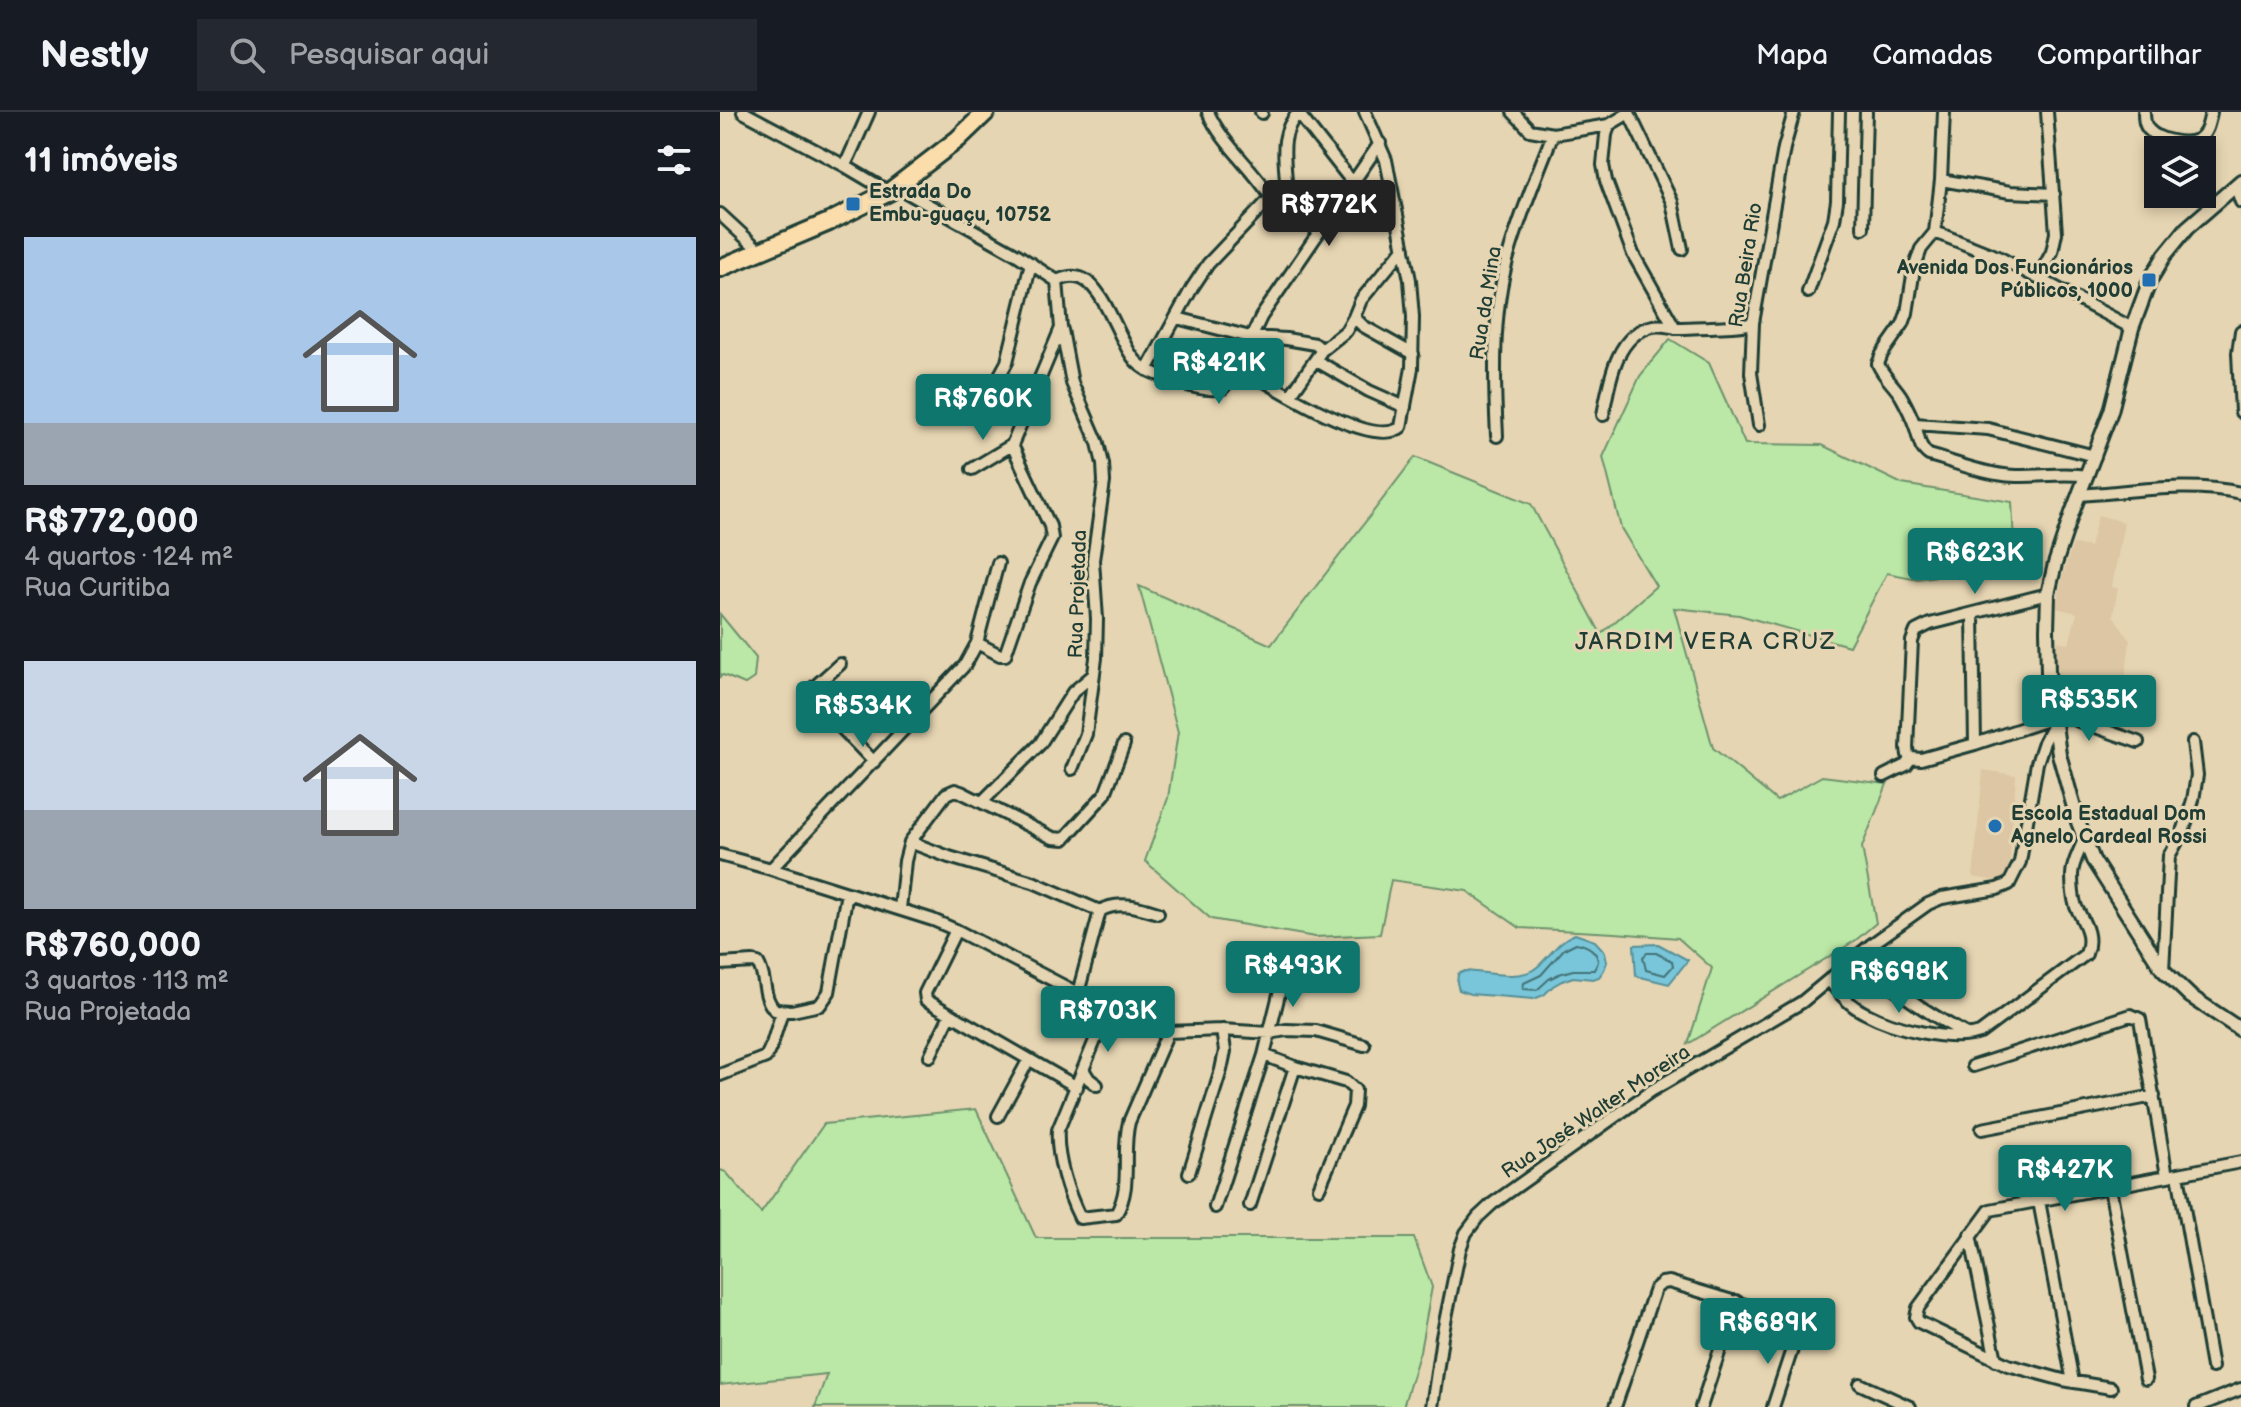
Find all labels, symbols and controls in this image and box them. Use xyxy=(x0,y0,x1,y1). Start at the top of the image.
search box xyxy=(197,19,757,91)
text: Nestly xyxy=(40,33,149,78)
icon: search xyxy=(225,33,269,77)
text: Pesquisar aqui xyxy=(289,37,489,73)
text: Mapa xyxy=(1756,39,1828,72)
text: Camadas xyxy=(1872,39,1993,72)
text: Compartilhar xyxy=(2037,39,2201,72)
map controls xyxy=(2144,136,2216,208)
button: layers xyxy=(2144,136,2216,208)
icon: filters xyxy=(652,138,696,182)
text: 11 imóveis xyxy=(24,140,178,181)
place label: Estrada Do Embu-guaçu, 10752 xyxy=(869,180,1051,227)
pin: R$772K xyxy=(1264,180,1394,248)
text: R$772K xyxy=(1281,190,1377,221)
marker: Estrada Do Embu-guaçu, 10752 xyxy=(844,195,862,213)
street label: Rua Beira Rio xyxy=(1724,201,1768,329)
street label: Rua da Mina xyxy=(1465,244,1507,362)
place label: Avenida Dos Funcionários Públicos, 1000 xyxy=(1896,256,2133,303)
marker: Avenida Dos Funcionários Públicos, 1000 xyxy=(2140,271,2158,289)
icon: home xyxy=(288,289,432,433)
pin: R$421K xyxy=(1154,338,1284,406)
text: R$421K xyxy=(1172,348,1266,379)
pin: R$760K xyxy=(918,374,1048,442)
text: R$760K xyxy=(934,384,1032,415)
text: R$772,000 xyxy=(24,501,199,542)
pin: R$623K xyxy=(1910,528,2040,596)
street label: Rua Projetada xyxy=(1064,529,1092,659)
text: R$623K xyxy=(1926,538,2024,569)
text: 4 quartos · 124 m² xyxy=(24,542,233,573)
text: Rua Curitiba xyxy=(24,573,171,604)
district label: JARDIM VERA CRUZ xyxy=(1575,627,1837,656)
pin: R$535K xyxy=(2024,675,2154,743)
pin: R$534K xyxy=(798,681,928,749)
text: R$535K xyxy=(2040,685,2138,716)
text: R$534K xyxy=(814,691,912,722)
icon: home xyxy=(288,713,432,857)
place label: Escola Estadual Dom Agnelo Cardeal Rossi xyxy=(2010,802,2207,849)
marker: Escola Estadual Dom Agnelo Cardeal Rossi xyxy=(1986,817,2004,835)
text: R$760,000 xyxy=(24,925,201,966)
pin: R$493K xyxy=(1228,941,1358,1009)
pin: R$698K xyxy=(1834,947,1964,1015)
text: R$493K xyxy=(1244,951,1342,982)
text: R$698K xyxy=(1849,957,1949,988)
text: 3 quartos · 113 m² xyxy=(24,966,229,997)
pin: R$703K xyxy=(1043,986,1173,1054)
text: R$703K xyxy=(1059,996,1157,1027)
text: Rua Projetada xyxy=(24,997,191,1028)
street label: Rua José Walter Moreira xyxy=(1497,1040,1695,1184)
pin: R$427K xyxy=(2000,1145,2130,1213)
text: R$427K xyxy=(2016,1155,2114,1186)
pin: R$689K xyxy=(1703,1298,1833,1366)
text: R$689K xyxy=(1718,1308,1818,1339)

